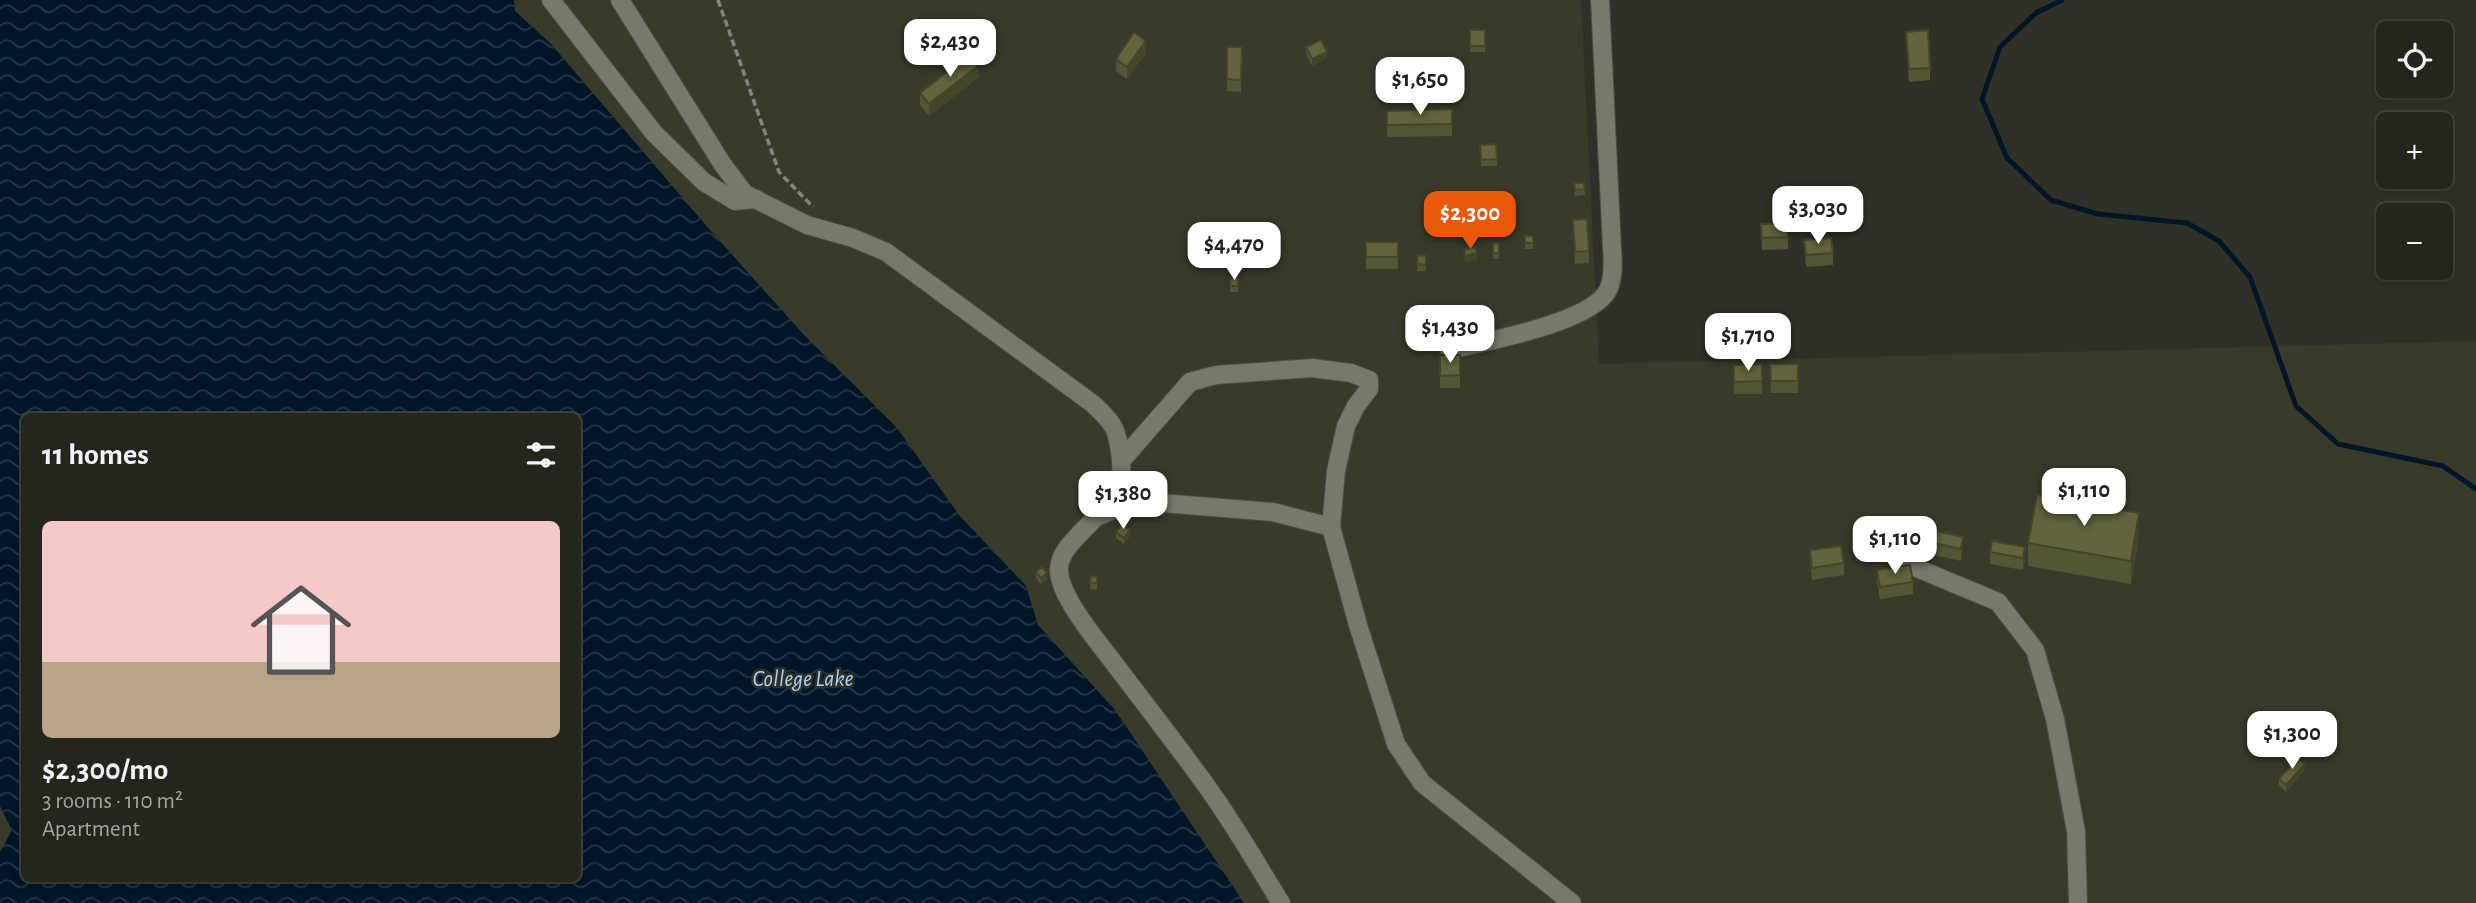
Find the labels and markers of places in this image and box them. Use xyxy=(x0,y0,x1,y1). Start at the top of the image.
pin: $2,430 xyxy=(893,20,1007,79)
pin: $1,650 xyxy=(1363,58,1477,117)
pin: $3,030 xyxy=(1761,187,1875,246)
pin: $2,300 xyxy=(1413,191,1527,251)
pin: $4,470 xyxy=(1177,222,1291,282)
pin: $1,430 xyxy=(1393,306,1507,365)
pin: $1,710 xyxy=(1691,314,1805,373)
pin: $1,110 xyxy=(2027,468,2141,528)
pin: $1,380 xyxy=(1066,472,1180,531)
pin: $1,110 xyxy=(1838,516,1952,576)
pin: $1,300 xyxy=(2235,712,2349,771)

